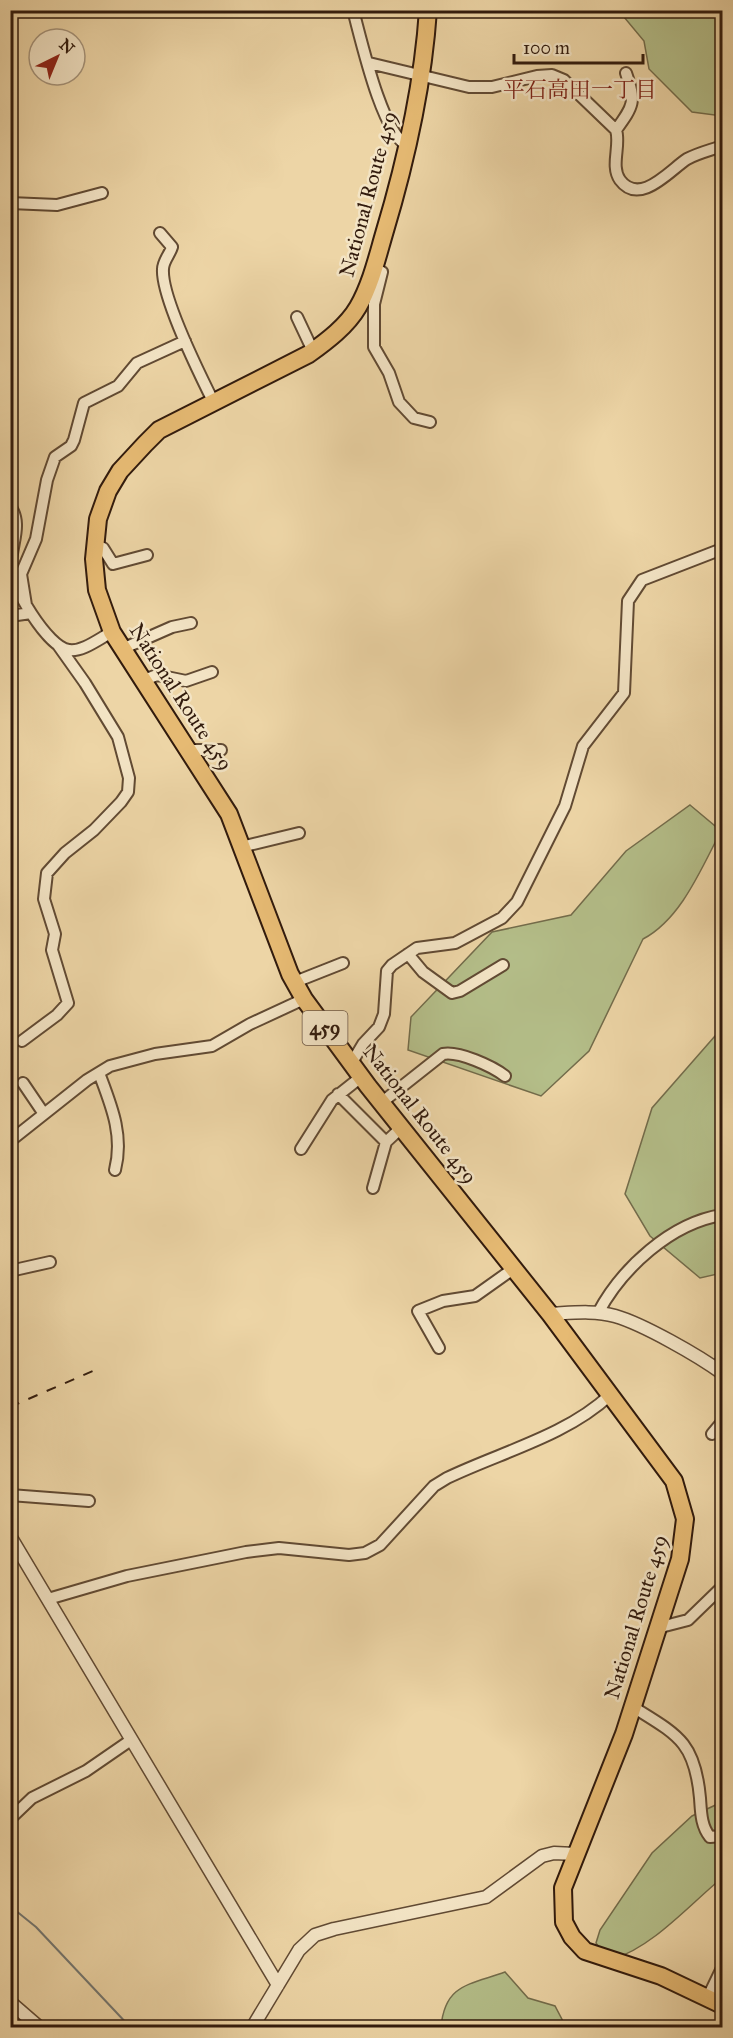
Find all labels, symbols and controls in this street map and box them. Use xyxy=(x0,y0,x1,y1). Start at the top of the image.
north arrow xyxy=(27,27,87,87)
scale bar xyxy=(514,27,643,65)
text: N xyxy=(55,35,79,58)
text: 100 m xyxy=(523,37,570,59)
district label: 平石高田一丁目 xyxy=(503,76,657,103)
street label: National Route 459 xyxy=(333,108,403,280)
street label: National Route 459 xyxy=(124,618,238,776)
road number: 459 xyxy=(302,1011,348,1045)
street label: National Route 459 xyxy=(357,1039,483,1189)
street label: National Route 459 xyxy=(599,1532,673,1702)

